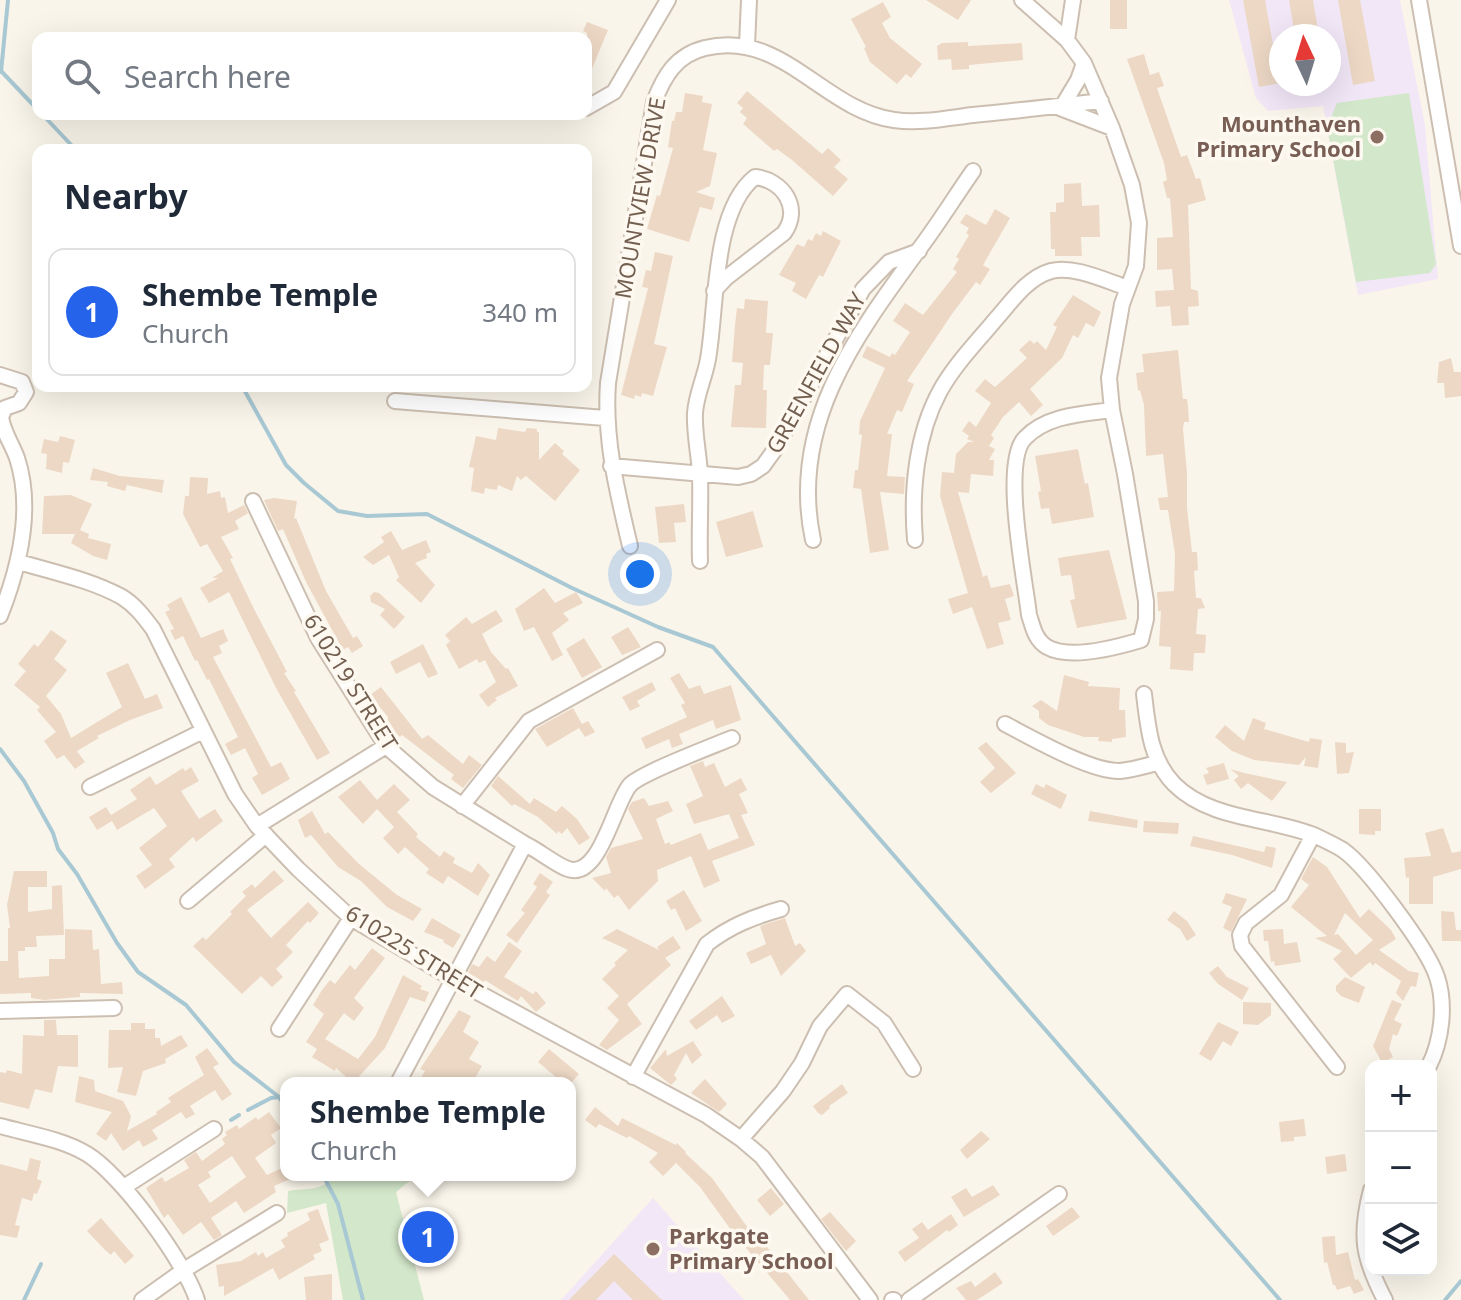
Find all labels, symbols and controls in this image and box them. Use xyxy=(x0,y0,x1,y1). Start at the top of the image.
north arrow xyxy=(1269,24,1341,96)
search box xyxy=(32,32,592,120)
icon: search xyxy=(60,54,104,98)
text: Search here xyxy=(124,56,291,97)
street label: MOUNTVIEW DRIVE xyxy=(607,95,671,301)
place label: Mounthaven Primary School xyxy=(1196,108,1361,163)
marker: Mounthaven Primary School xyxy=(1368,128,1386,146)
text: Nearby xyxy=(64,173,188,219)
text: Shembe Temple xyxy=(142,274,378,315)
street label: GREENFIELD WAY xyxy=(758,286,872,459)
text: 1 xyxy=(85,294,99,330)
text: 340 m xyxy=(482,294,558,330)
text: Church xyxy=(142,315,229,351)
your location xyxy=(620,554,660,594)
street label: 610219 STREET xyxy=(298,607,406,756)
street label: 610225 STREET xyxy=(340,897,489,1005)
map controls xyxy=(1365,1060,1437,1276)
button: + xyxy=(1365,1060,1437,1132)
popup xyxy=(280,1077,576,1181)
text: Shembe Temple xyxy=(310,1091,546,1132)
text: Church xyxy=(310,1132,397,1168)
button: − xyxy=(1365,1132,1437,1204)
button: layers xyxy=(1365,1204,1437,1276)
pin: 1 xyxy=(402,1207,454,1267)
place label: Parkgate Primary School xyxy=(669,1220,834,1275)
marker: Parkgate Primary School xyxy=(644,1240,662,1258)

